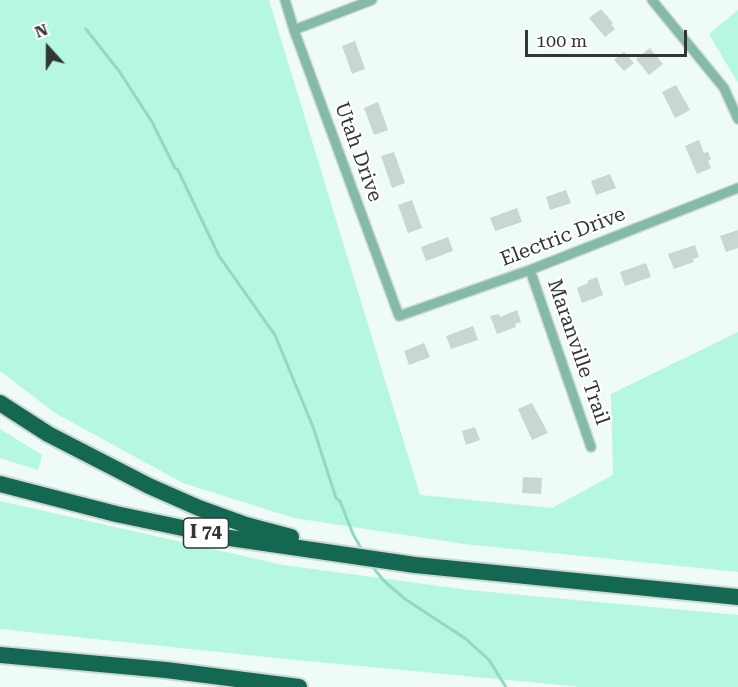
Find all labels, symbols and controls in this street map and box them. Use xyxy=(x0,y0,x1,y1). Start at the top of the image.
north arrow xyxy=(18,18,78,78)
scale bar xyxy=(528,18,690,56)
text: N xyxy=(32,20,51,42)
text: 100 m xyxy=(536,30,587,51)
street label: Utah Drive xyxy=(329,99,387,205)
street label: Electric Drive xyxy=(497,202,629,272)
street label: Maranville Trail xyxy=(542,276,614,428)
road number: I 74 xyxy=(184,518,228,548)

